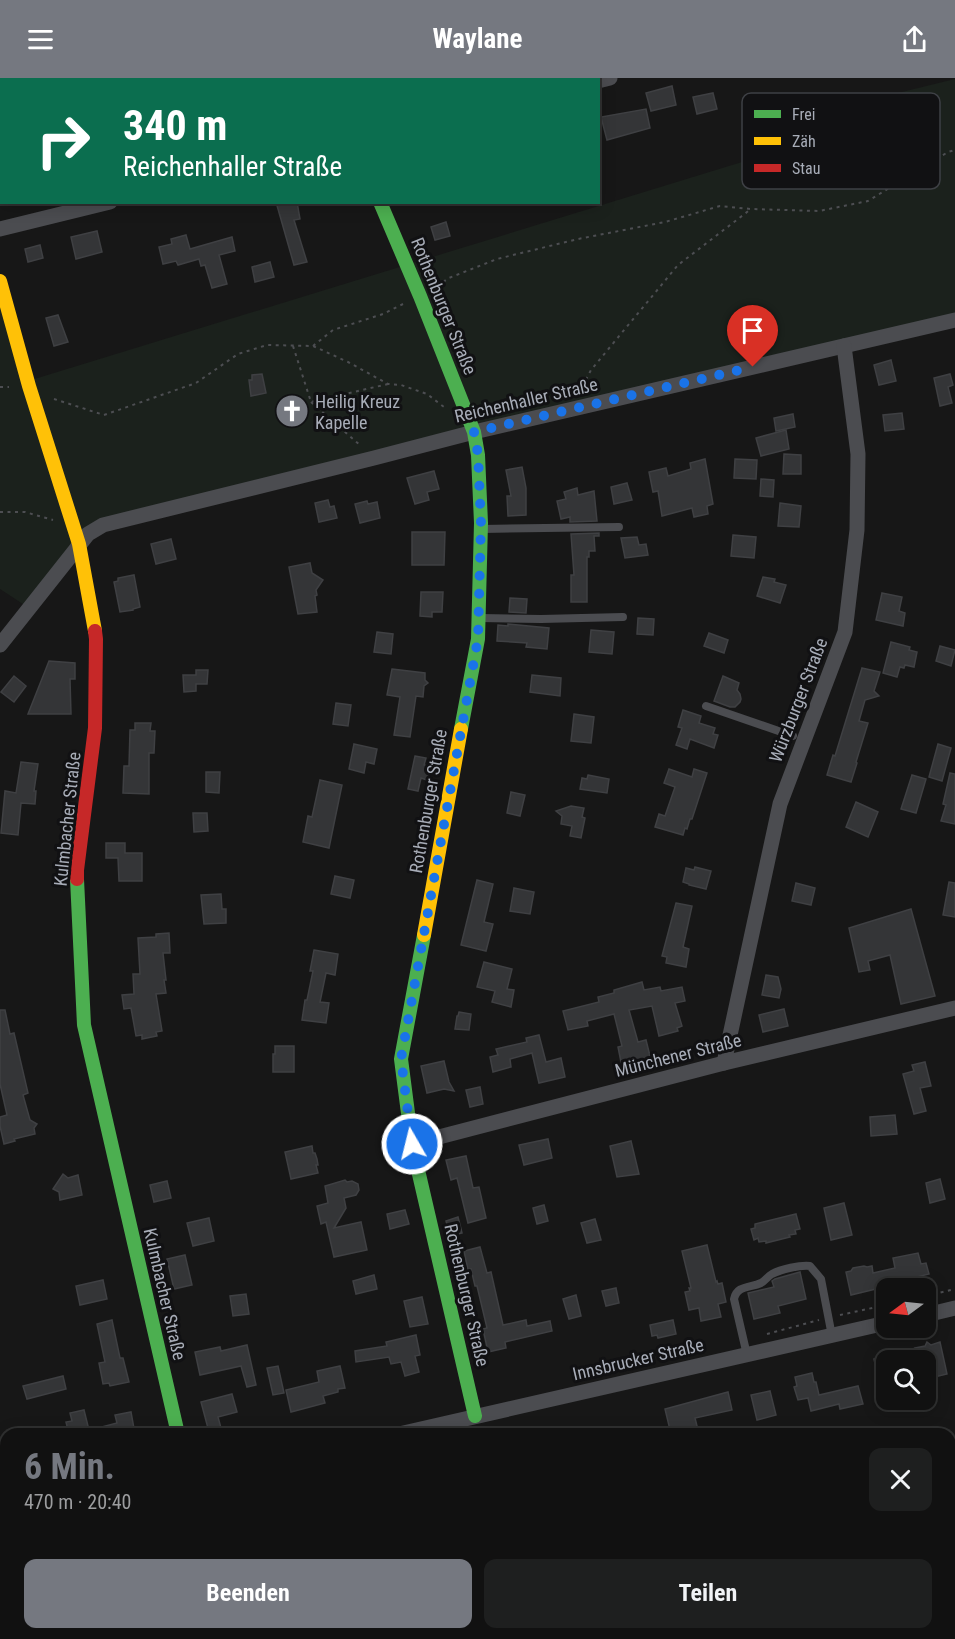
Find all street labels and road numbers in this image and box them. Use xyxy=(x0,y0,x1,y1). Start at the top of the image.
street label: Rothenburger Straße xyxy=(407,234,481,378)
street label: Reichenhaller Straße xyxy=(452,373,600,427)
street label: Würzburger Straße xyxy=(765,635,831,765)
street label: Rothenburger Straße xyxy=(405,727,451,875)
street label: Kulmbacher Straße xyxy=(50,751,84,887)
street label: Münchener Straße xyxy=(613,1029,743,1081)
street label: Rothenburger Straße xyxy=(440,1222,494,1368)
street label: Kulmbacher Straße xyxy=(140,1226,190,1362)
street label: Innsbrucker Straße xyxy=(570,1334,706,1384)

